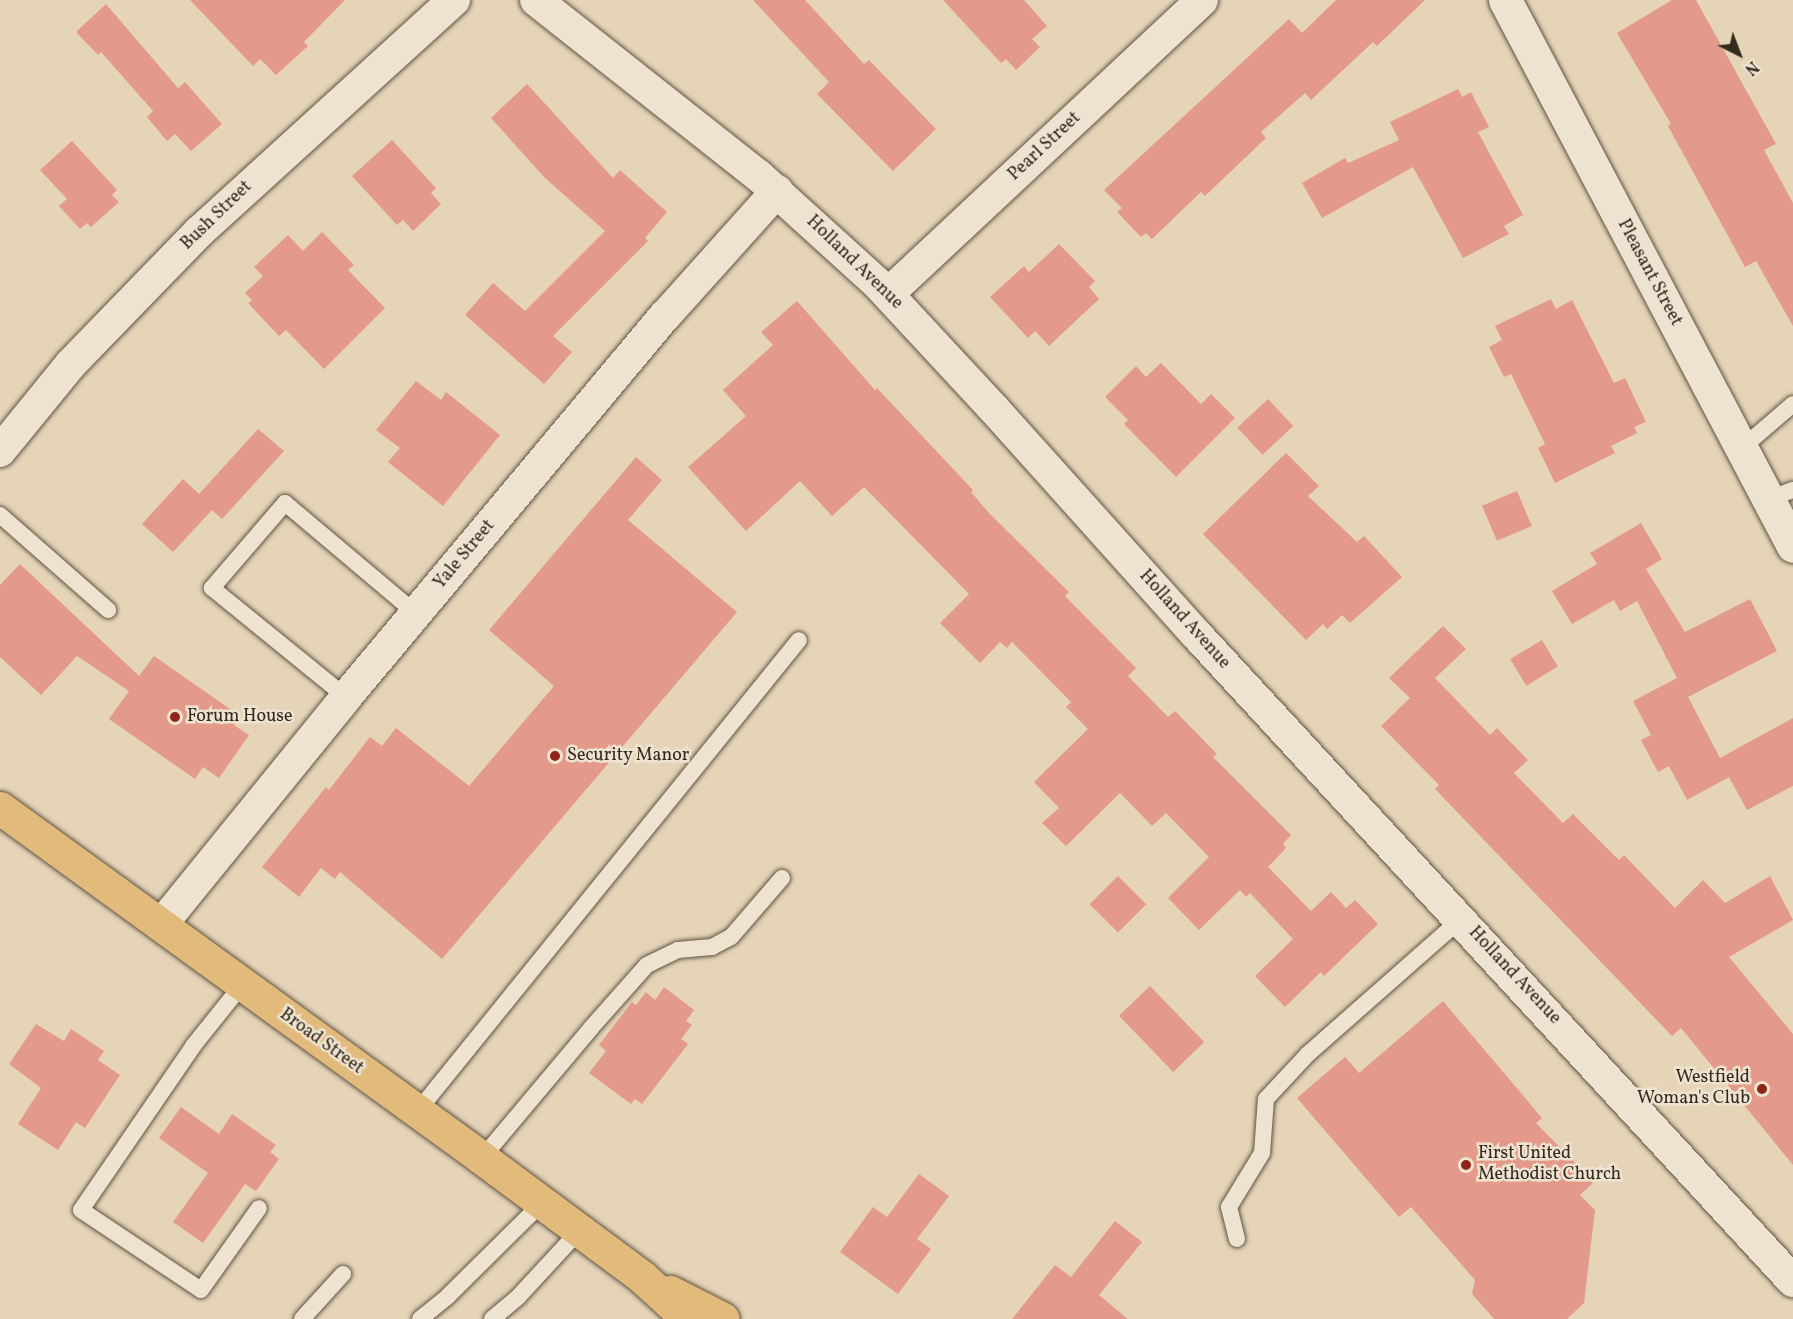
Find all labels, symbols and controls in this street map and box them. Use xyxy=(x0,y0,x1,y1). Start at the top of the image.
north arrow xyxy=(1709,24,1769,84)
text: N xyxy=(1739,55,1763,79)
street label: Pearl Street xyxy=(1004,108,1086,186)
street label: Bush Street xyxy=(177,177,257,255)
street label: Holland Avenue xyxy=(801,211,907,315)
street label: Pleasant Street xyxy=(1612,216,1686,330)
street label: Yale Street xyxy=(430,516,500,594)
street label: Holland Avenue xyxy=(1134,566,1234,674)
place label: Forum House xyxy=(187,706,293,728)
marker: Forum House xyxy=(168,710,182,724)
place label: Security Manor xyxy=(567,745,690,767)
marker: Security Manor xyxy=(548,749,562,763)
street label: Holland Avenue xyxy=(1463,923,1565,1029)
street label: Broad Street xyxy=(275,1004,367,1080)
place label: Westfield Woman's Club xyxy=(1637,1068,1750,1110)
marker: Westfield Woman's Club xyxy=(1755,1082,1769,1096)
place label: First United Methodist Church xyxy=(1478,1144,1621,1186)
marker: First United Methodist Church xyxy=(1459,1158,1473,1172)

